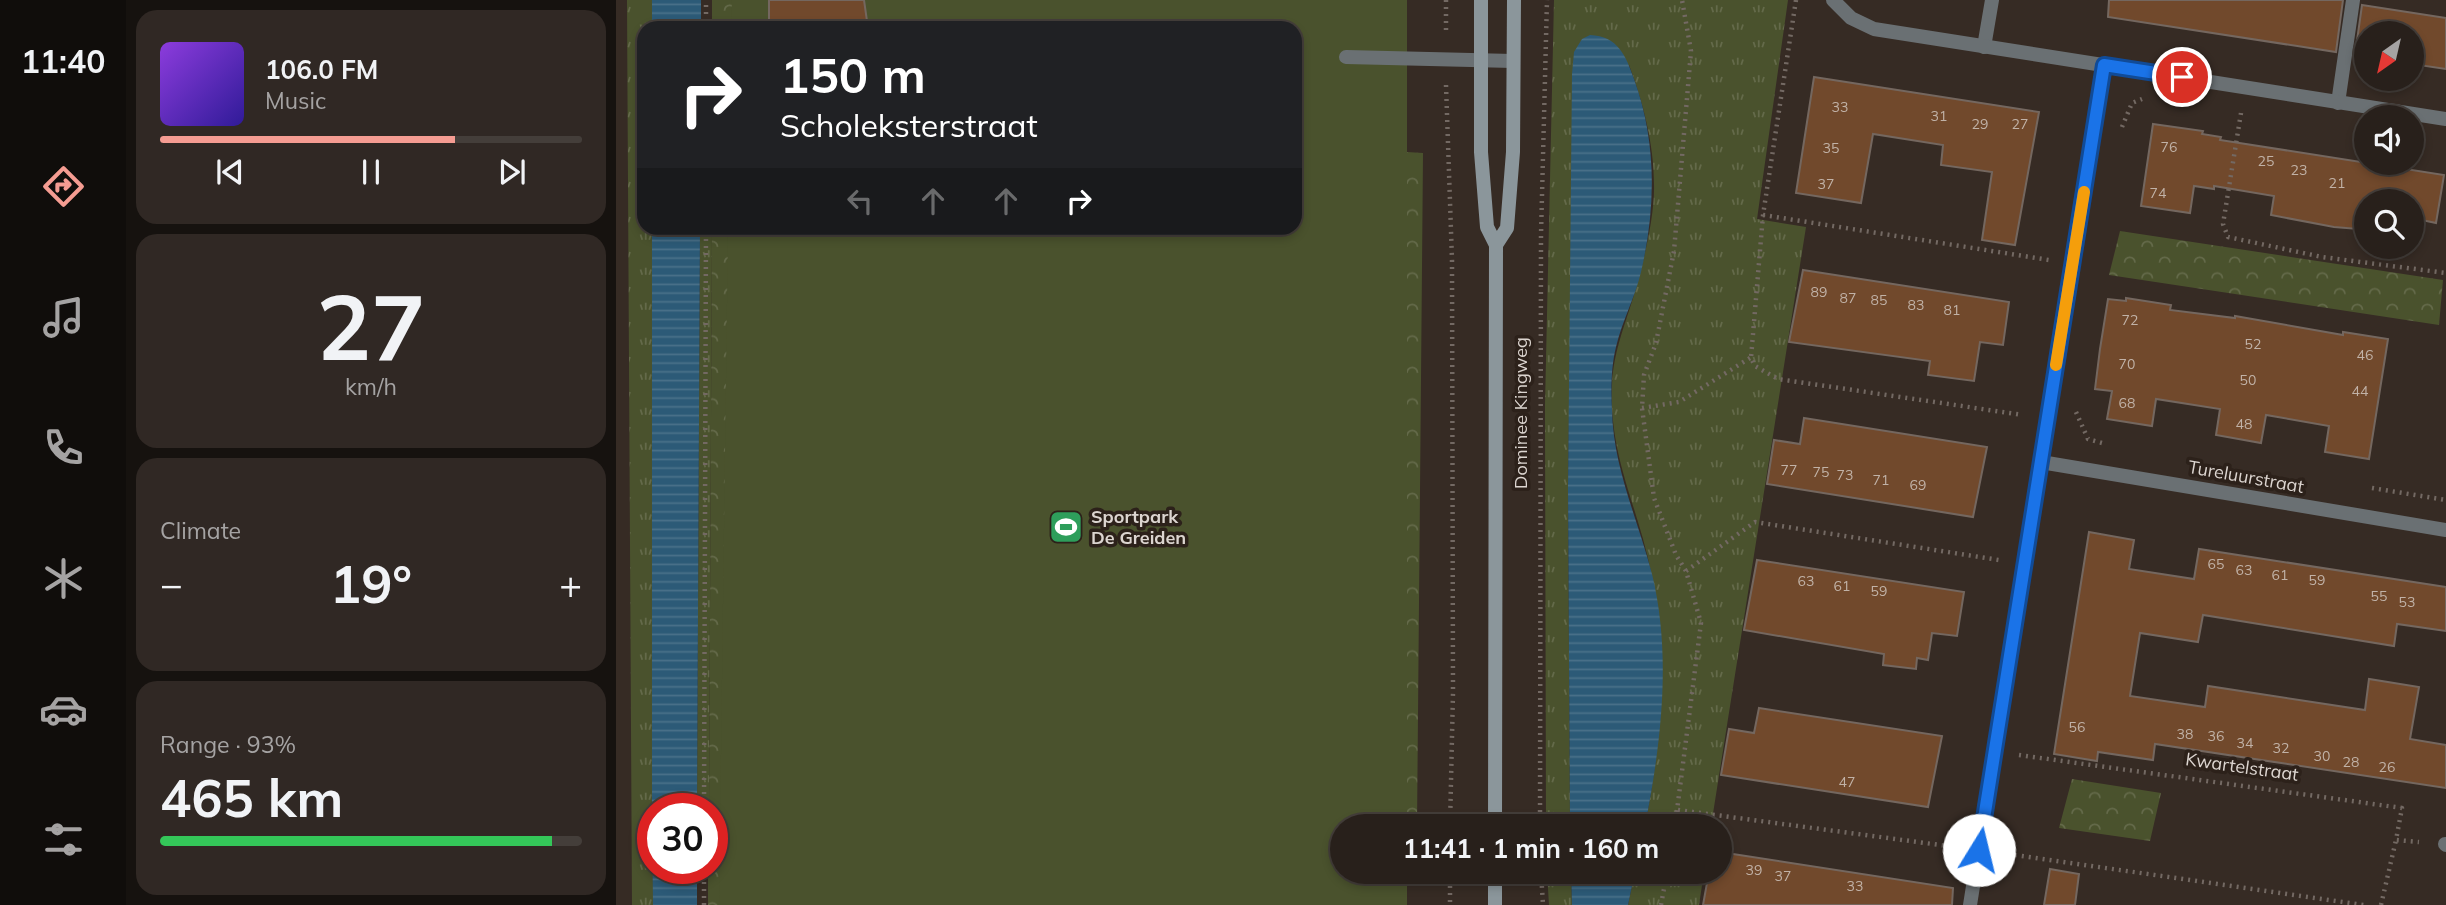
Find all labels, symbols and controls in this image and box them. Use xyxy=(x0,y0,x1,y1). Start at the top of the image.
north arrow xyxy=(2354,21,2424,91)
map controls xyxy=(2354,21,2424,259)
text: 11:40 xyxy=(21,41,105,81)
text: 150 m xyxy=(780,44,926,105)
pin xyxy=(2152,47,2212,107)
icon: right xyxy=(665,49,756,140)
text: 106.0 FM xyxy=(265,53,378,86)
icon: arrive xyxy=(2163,58,2201,96)
text: Music xyxy=(265,86,326,115)
house number: 33 xyxy=(1832,98,1848,116)
text: Scholeksterstraat xyxy=(780,105,1038,145)
button: sound xyxy=(2354,105,2424,175)
house number: 31 xyxy=(1931,107,1947,125)
house number: 29 xyxy=(1972,115,1988,133)
house number: 27 xyxy=(2012,115,2028,133)
house number: 76 xyxy=(2161,138,2177,156)
house number: 35 xyxy=(1823,139,1839,157)
house number: 25 xyxy=(2258,152,2274,170)
icon: previous xyxy=(211,153,249,191)
icon: pause xyxy=(352,153,390,191)
icon: next xyxy=(493,153,531,191)
house number: 23 xyxy=(2291,161,2307,179)
icon: directions xyxy=(39,162,88,211)
house number: 21 xyxy=(2329,174,2345,192)
house number: 37 xyxy=(1818,175,1834,193)
icon: left xyxy=(841,182,879,220)
icon: ahead xyxy=(914,182,952,220)
icon: ahead xyxy=(987,182,1025,220)
icon: right xyxy=(1060,182,1098,220)
house number: 74 xyxy=(2150,184,2167,202)
button: search xyxy=(2354,189,2424,259)
text: 27 xyxy=(316,269,426,383)
house number: 89 xyxy=(1811,283,1827,301)
house number: 87 xyxy=(1840,289,1856,307)
house number: 85 xyxy=(1871,291,1887,309)
icon: music xyxy=(39,293,88,342)
house number: 83 xyxy=(1908,296,1924,314)
house number: 81 xyxy=(1944,301,1960,319)
house number: 72 xyxy=(2122,311,2138,329)
house number: 52 xyxy=(2245,335,2261,353)
street label: Dominee Kingweg xyxy=(1509,337,1532,489)
house number: 46 xyxy=(2357,346,2373,364)
house number: 70 xyxy=(2119,355,2135,373)
house number: 50 xyxy=(2240,371,2256,389)
text: km/h xyxy=(345,372,397,401)
house number: 44 xyxy=(2352,382,2369,400)
house number: 68 xyxy=(2119,394,2135,412)
house number: 48 xyxy=(2236,415,2252,433)
icon: phone xyxy=(39,423,88,472)
street label: Tureluurstraat xyxy=(2186,455,2306,498)
house number: 77 xyxy=(1781,461,1797,479)
house number: 75 xyxy=(1813,463,1829,481)
house number: 73 xyxy=(1837,466,1853,484)
house number: 71 xyxy=(1873,471,1889,489)
house number: 69 xyxy=(1910,476,1926,494)
place label: Sportpark De Greiden xyxy=(1091,505,1186,549)
sports icon: Sportpark De Greiden xyxy=(1047,508,1085,546)
text: Climate xyxy=(160,516,241,545)
text: 19° xyxy=(330,551,412,616)
icon: climate xyxy=(39,554,88,603)
house number: 65 xyxy=(2208,555,2224,573)
text: − xyxy=(160,560,183,608)
text: + xyxy=(559,560,582,608)
house number: 63 xyxy=(2236,561,2252,579)
house number: 61 xyxy=(2272,566,2288,584)
house number: 59 xyxy=(2309,571,2325,589)
house number: 63 xyxy=(1798,572,1814,590)
house number: 61 xyxy=(1834,577,1850,595)
house number: 59 xyxy=(1871,582,1887,600)
house number: 55 xyxy=(2371,587,2387,605)
house number: 53 xyxy=(2399,593,2415,611)
icon: car xyxy=(39,685,88,734)
house number: 56 xyxy=(2069,718,2085,736)
house number: 38 xyxy=(2177,725,2193,743)
house number: 36 xyxy=(2208,727,2224,745)
text: Range · 93% xyxy=(160,730,296,759)
house number: 34 xyxy=(2237,734,2254,752)
house number: 32 xyxy=(2273,739,2289,757)
street label: Kwartelstraat xyxy=(2184,747,2300,786)
house number: 30 xyxy=(2314,747,2330,765)
house number: 28 xyxy=(2343,753,2359,771)
house number: 26 xyxy=(2379,758,2395,776)
text: 465 km xyxy=(160,765,343,830)
house number: 47 xyxy=(1839,773,1855,791)
speed limit sign: 30 xyxy=(637,793,728,884)
position arrow xyxy=(1942,813,2016,887)
icon: filters xyxy=(39,815,88,864)
text: 11:41 · 1 min · 160 m xyxy=(1403,832,1659,865)
house number: 39 xyxy=(1746,861,1762,879)
house number: 37 xyxy=(1775,867,1791,885)
house number: 33 xyxy=(1847,877,1863,895)

